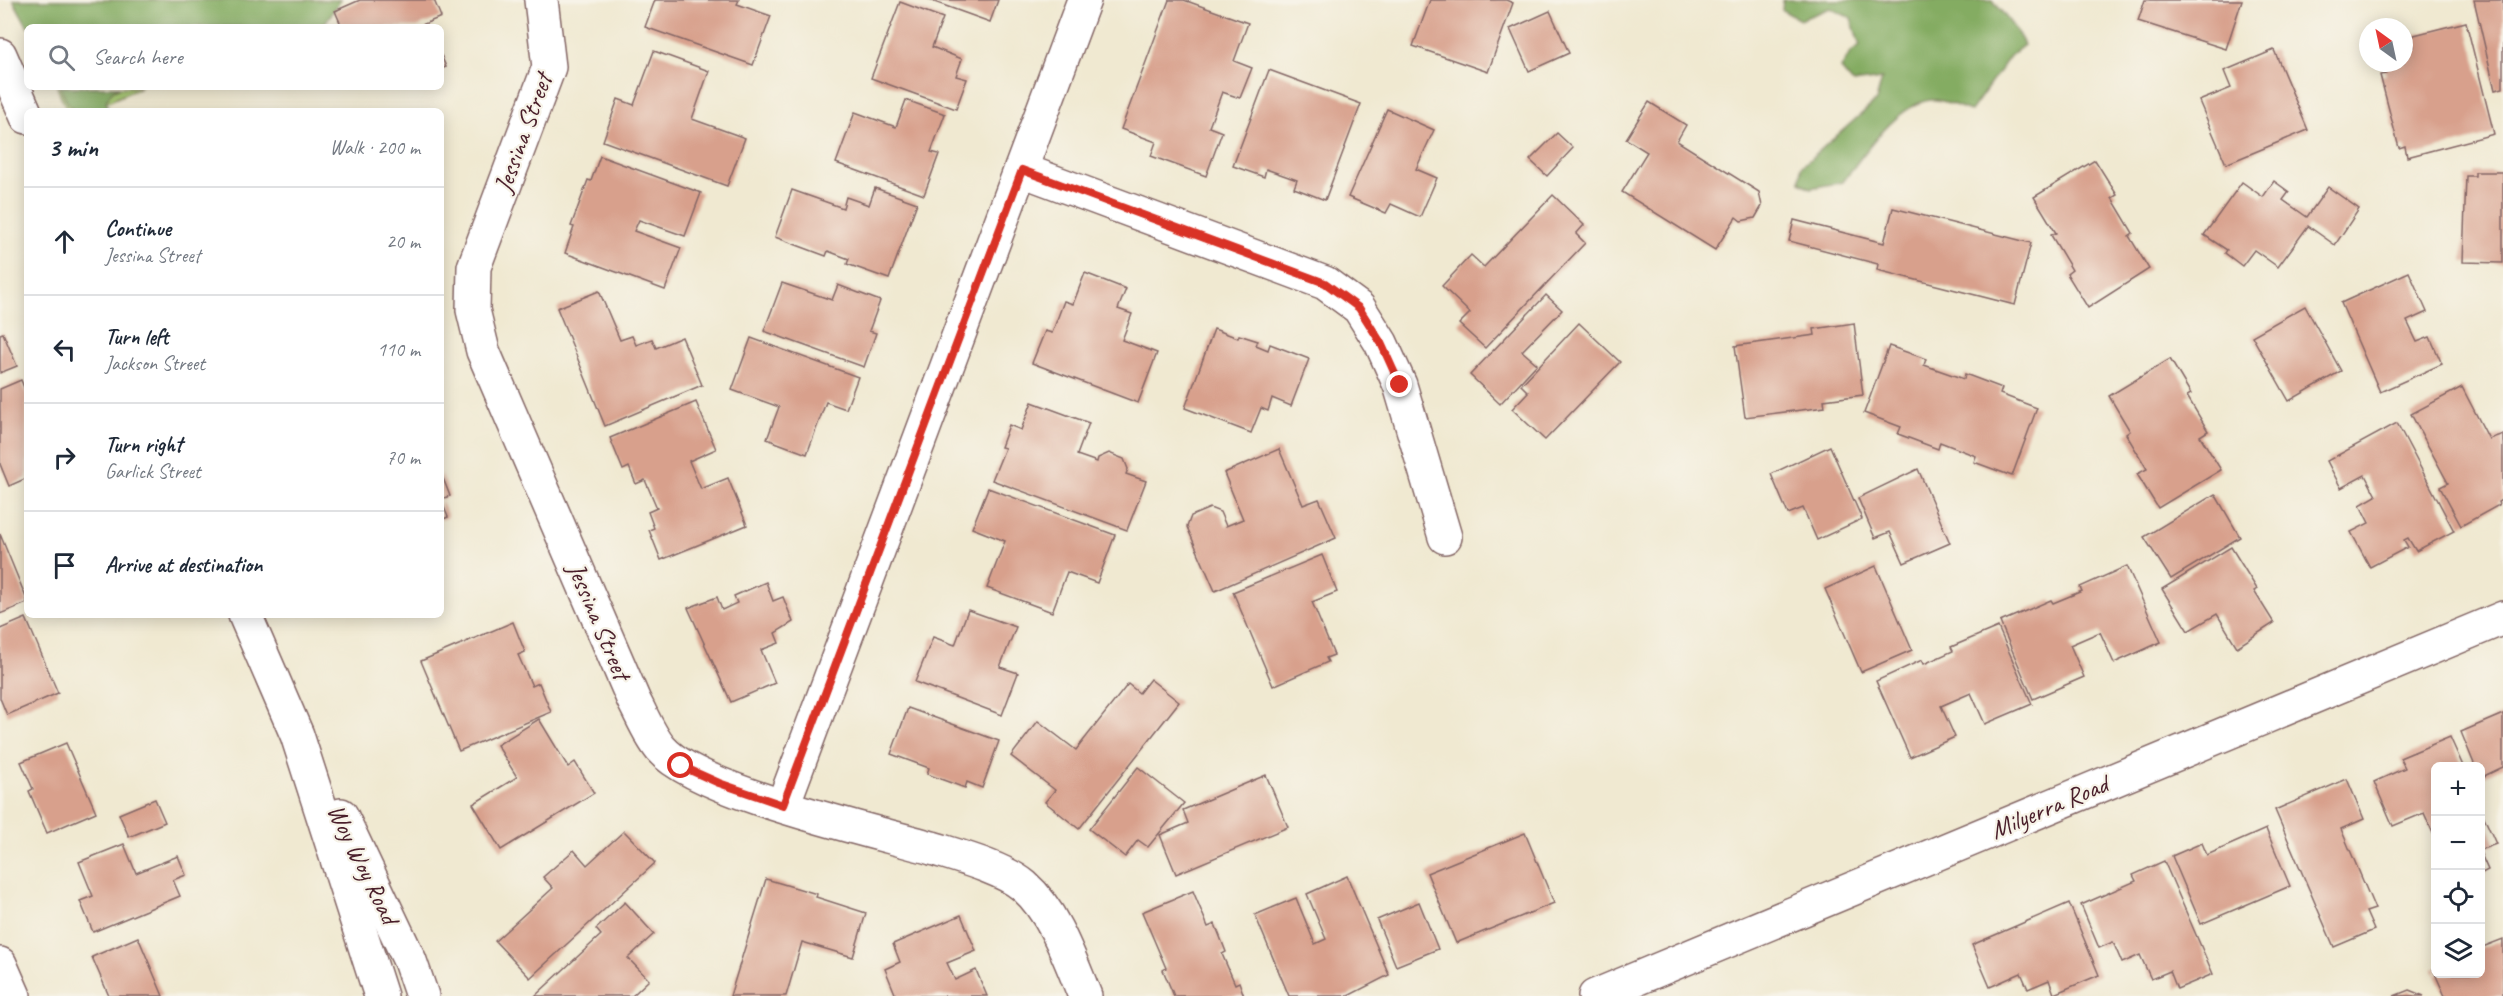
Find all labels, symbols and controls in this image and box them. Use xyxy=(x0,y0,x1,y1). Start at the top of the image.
north arrow xyxy=(2359,18,2413,72)
search box xyxy=(24,24,444,90)
icon: search xyxy=(45,41,78,74)
text: Search here xyxy=(93,43,183,71)
street label: Jessina Street xyxy=(486,66,561,199)
text: 3 min xyxy=(48,131,98,164)
text: Walk · 200 m xyxy=(330,135,420,160)
text: Continue xyxy=(105,215,171,243)
icon: ahead xyxy=(48,225,81,258)
text: 20 m xyxy=(386,229,420,254)
text: Jessina Street xyxy=(105,243,200,268)
text: Turn left xyxy=(105,323,169,351)
icon: left xyxy=(48,333,81,366)
text: 110 m xyxy=(377,337,420,362)
text: Jackson Street xyxy=(105,351,205,376)
route end xyxy=(1386,371,1412,397)
text: Turn right xyxy=(105,431,182,459)
icon: right xyxy=(48,441,81,474)
text: 70 m xyxy=(386,445,420,470)
text: Garlick Street xyxy=(105,459,201,484)
icon: arrive xyxy=(48,549,81,582)
text: Arrive at destination xyxy=(105,551,262,579)
street label: Jessina Street xyxy=(559,556,640,688)
route start xyxy=(667,752,693,778)
map controls xyxy=(2431,762,2485,978)
button: + xyxy=(2431,762,2485,816)
street label: Milyerra Road xyxy=(1985,766,2116,847)
street label: Woy Woy Road xyxy=(320,799,408,933)
button: − xyxy=(2431,816,2485,870)
button: locate xyxy=(2431,870,2485,924)
button: layers xyxy=(2431,924,2485,978)

